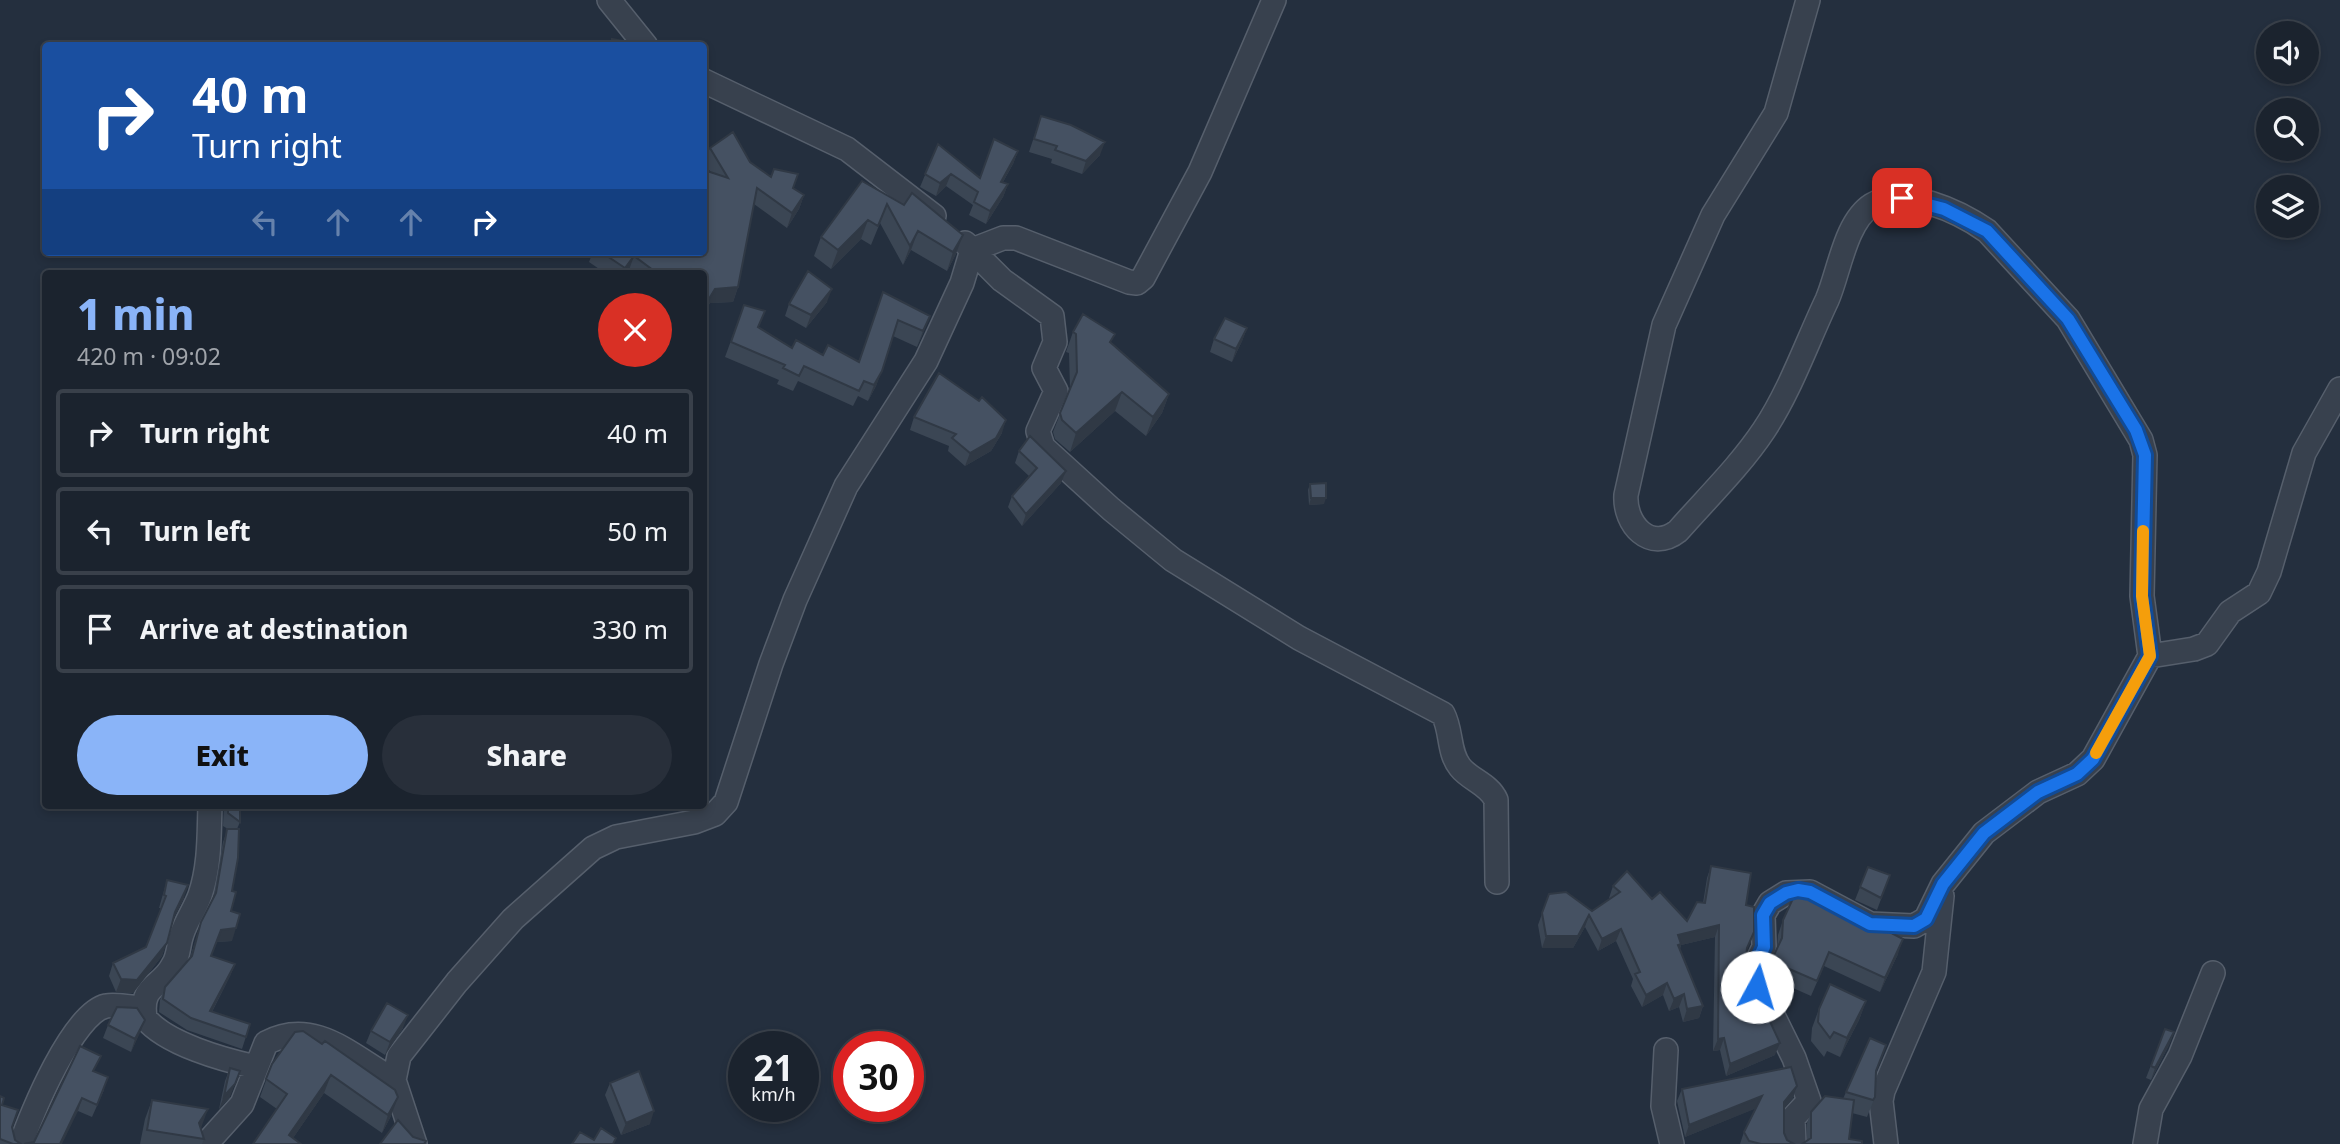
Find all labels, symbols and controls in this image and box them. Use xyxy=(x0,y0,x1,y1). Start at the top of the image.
map controls xyxy=(2256,21,2319,238)
button: sound xyxy=(2256,21,2319,84)
text: 40 m xyxy=(192,61,309,127)
icon: right xyxy=(77,70,168,161)
button: search xyxy=(2256,98,2319,161)
text: Turn right xyxy=(192,124,342,167)
pin xyxy=(1872,168,1932,228)
button: layers xyxy=(2256,175,2319,238)
icon: arrive xyxy=(1883,179,1921,217)
icon: left xyxy=(246,203,284,241)
icon: ahead xyxy=(319,203,357,241)
icon: ahead xyxy=(392,203,430,241)
icon: right xyxy=(465,203,503,241)
text: 1 min xyxy=(77,285,194,342)
button: close xyxy=(598,293,672,367)
text: 420 m · 09:02 xyxy=(77,340,221,372)
icon: right xyxy=(81,414,119,452)
text: Turn right xyxy=(140,415,270,451)
text: 40 m xyxy=(607,415,668,451)
icon: left xyxy=(81,512,119,550)
text: Turn left xyxy=(140,513,251,549)
text: 50 m xyxy=(607,513,668,549)
icon: arrive xyxy=(81,610,119,648)
text: Arrive at destination xyxy=(140,611,409,647)
text: 330 m xyxy=(592,611,668,647)
button: Exit xyxy=(77,715,368,795)
button: Share xyxy=(382,715,672,795)
position arrow xyxy=(1720,950,1794,1024)
speed limit sign: 30 xyxy=(833,1031,924,1122)
text: 21 xyxy=(753,1044,794,1091)
text: km/h xyxy=(751,1082,796,1106)

